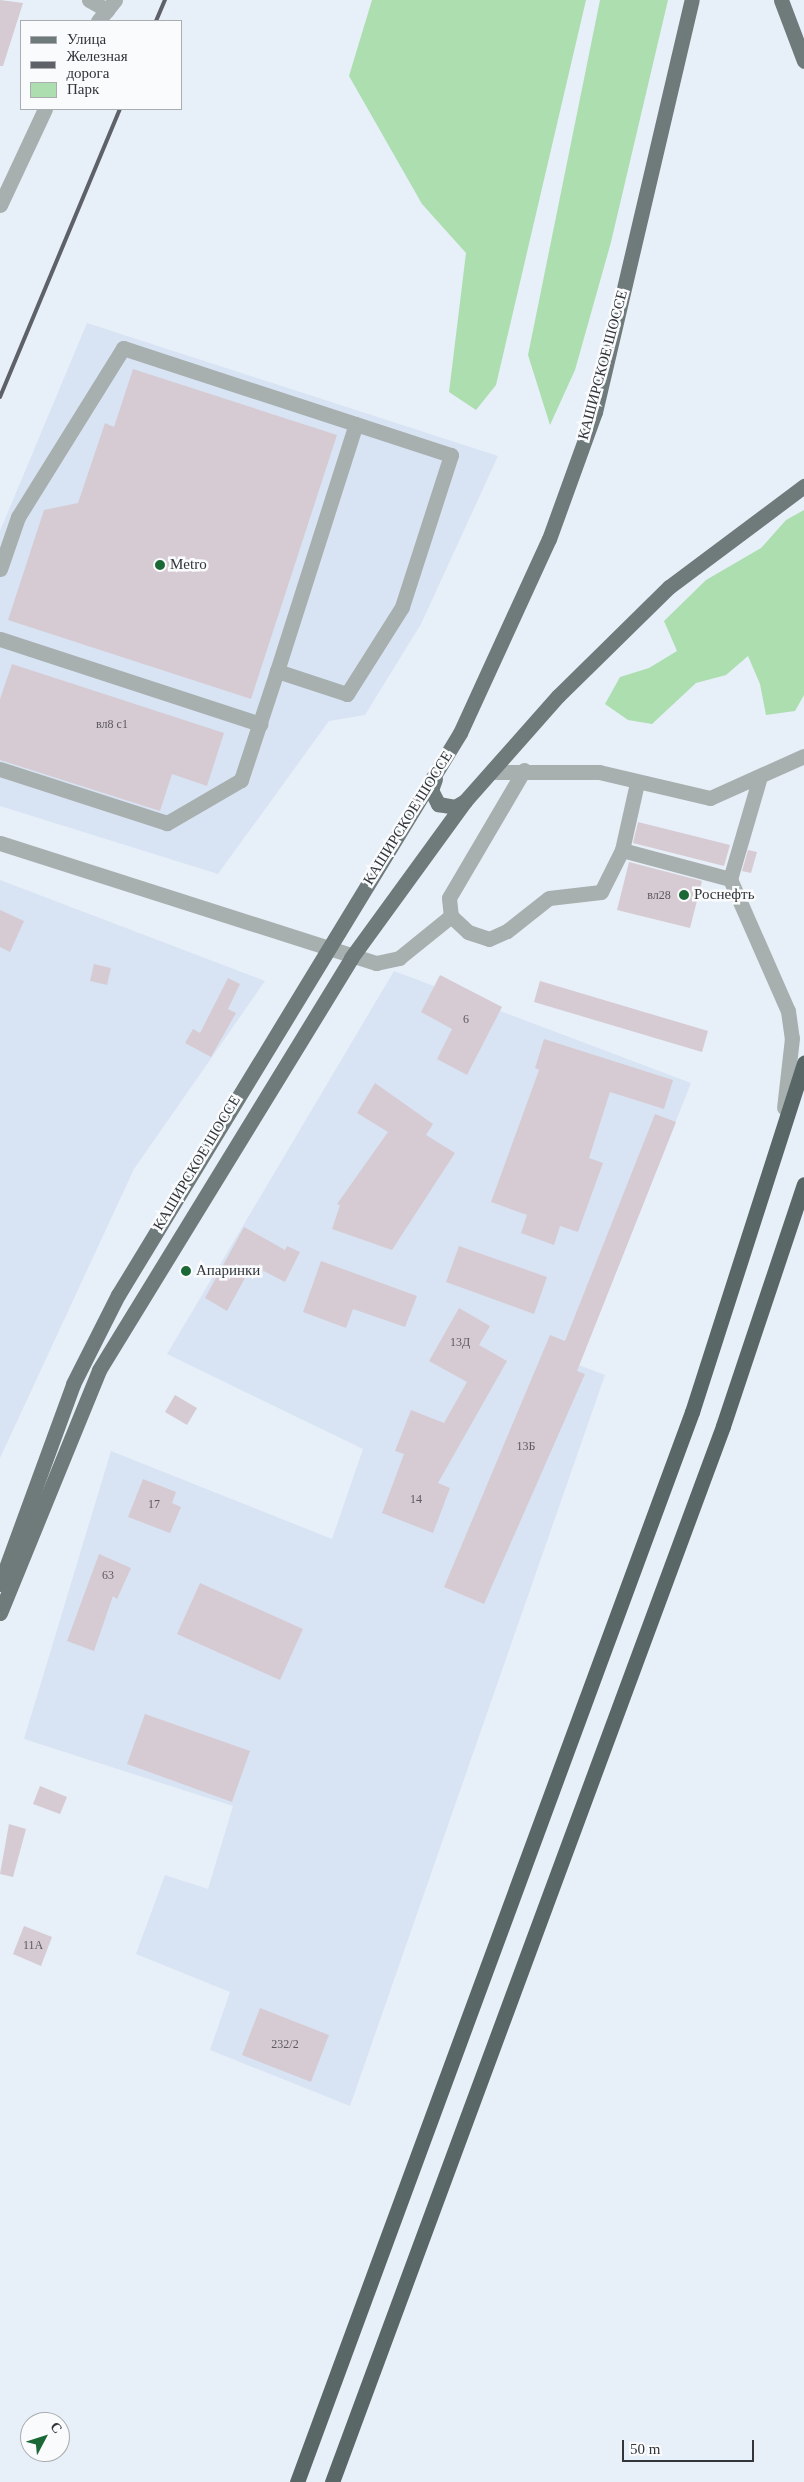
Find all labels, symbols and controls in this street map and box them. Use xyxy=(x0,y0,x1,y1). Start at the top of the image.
legend xyxy=(20,20,182,110)
text: Улица xyxy=(67,31,106,47)
text: Железная дорога xyxy=(66,48,128,81)
text: Парк xyxy=(67,81,99,97)
street label: КАШИРСКОЕ ШОССЕ xyxy=(574,288,632,442)
place label: Metro xyxy=(170,556,207,574)
marker: Metro xyxy=(154,559,166,571)
house number: вл8 с1 xyxy=(96,718,128,732)
street label: КАШИРСКОЕ ШОССЕ xyxy=(360,748,456,888)
place label: Роснефть xyxy=(694,886,754,904)
house number: вл28 xyxy=(647,889,671,903)
marker: Роснефть xyxy=(678,889,690,901)
house number: 6 xyxy=(463,1013,469,1027)
street label: КАШИРСКОЕ ШОССЕ xyxy=(150,1092,244,1234)
place label: Апаринки xyxy=(196,1262,260,1280)
marker: Апаринки xyxy=(180,1265,192,1277)
house number: 13Д xyxy=(450,1336,470,1350)
house number: 13Б xyxy=(517,1440,535,1454)
house number: 14 xyxy=(410,1493,422,1507)
house number: 17 xyxy=(148,1498,160,1512)
house number: 63 xyxy=(102,1569,114,1583)
house number: 11А xyxy=(23,1939,43,1953)
house number: 232/2 xyxy=(271,2038,299,2052)
north arrow xyxy=(20,2412,70,2462)
text: С xyxy=(47,2419,65,2436)
scale bar xyxy=(624,2430,756,2462)
text: 50 m xyxy=(630,2441,660,2457)

